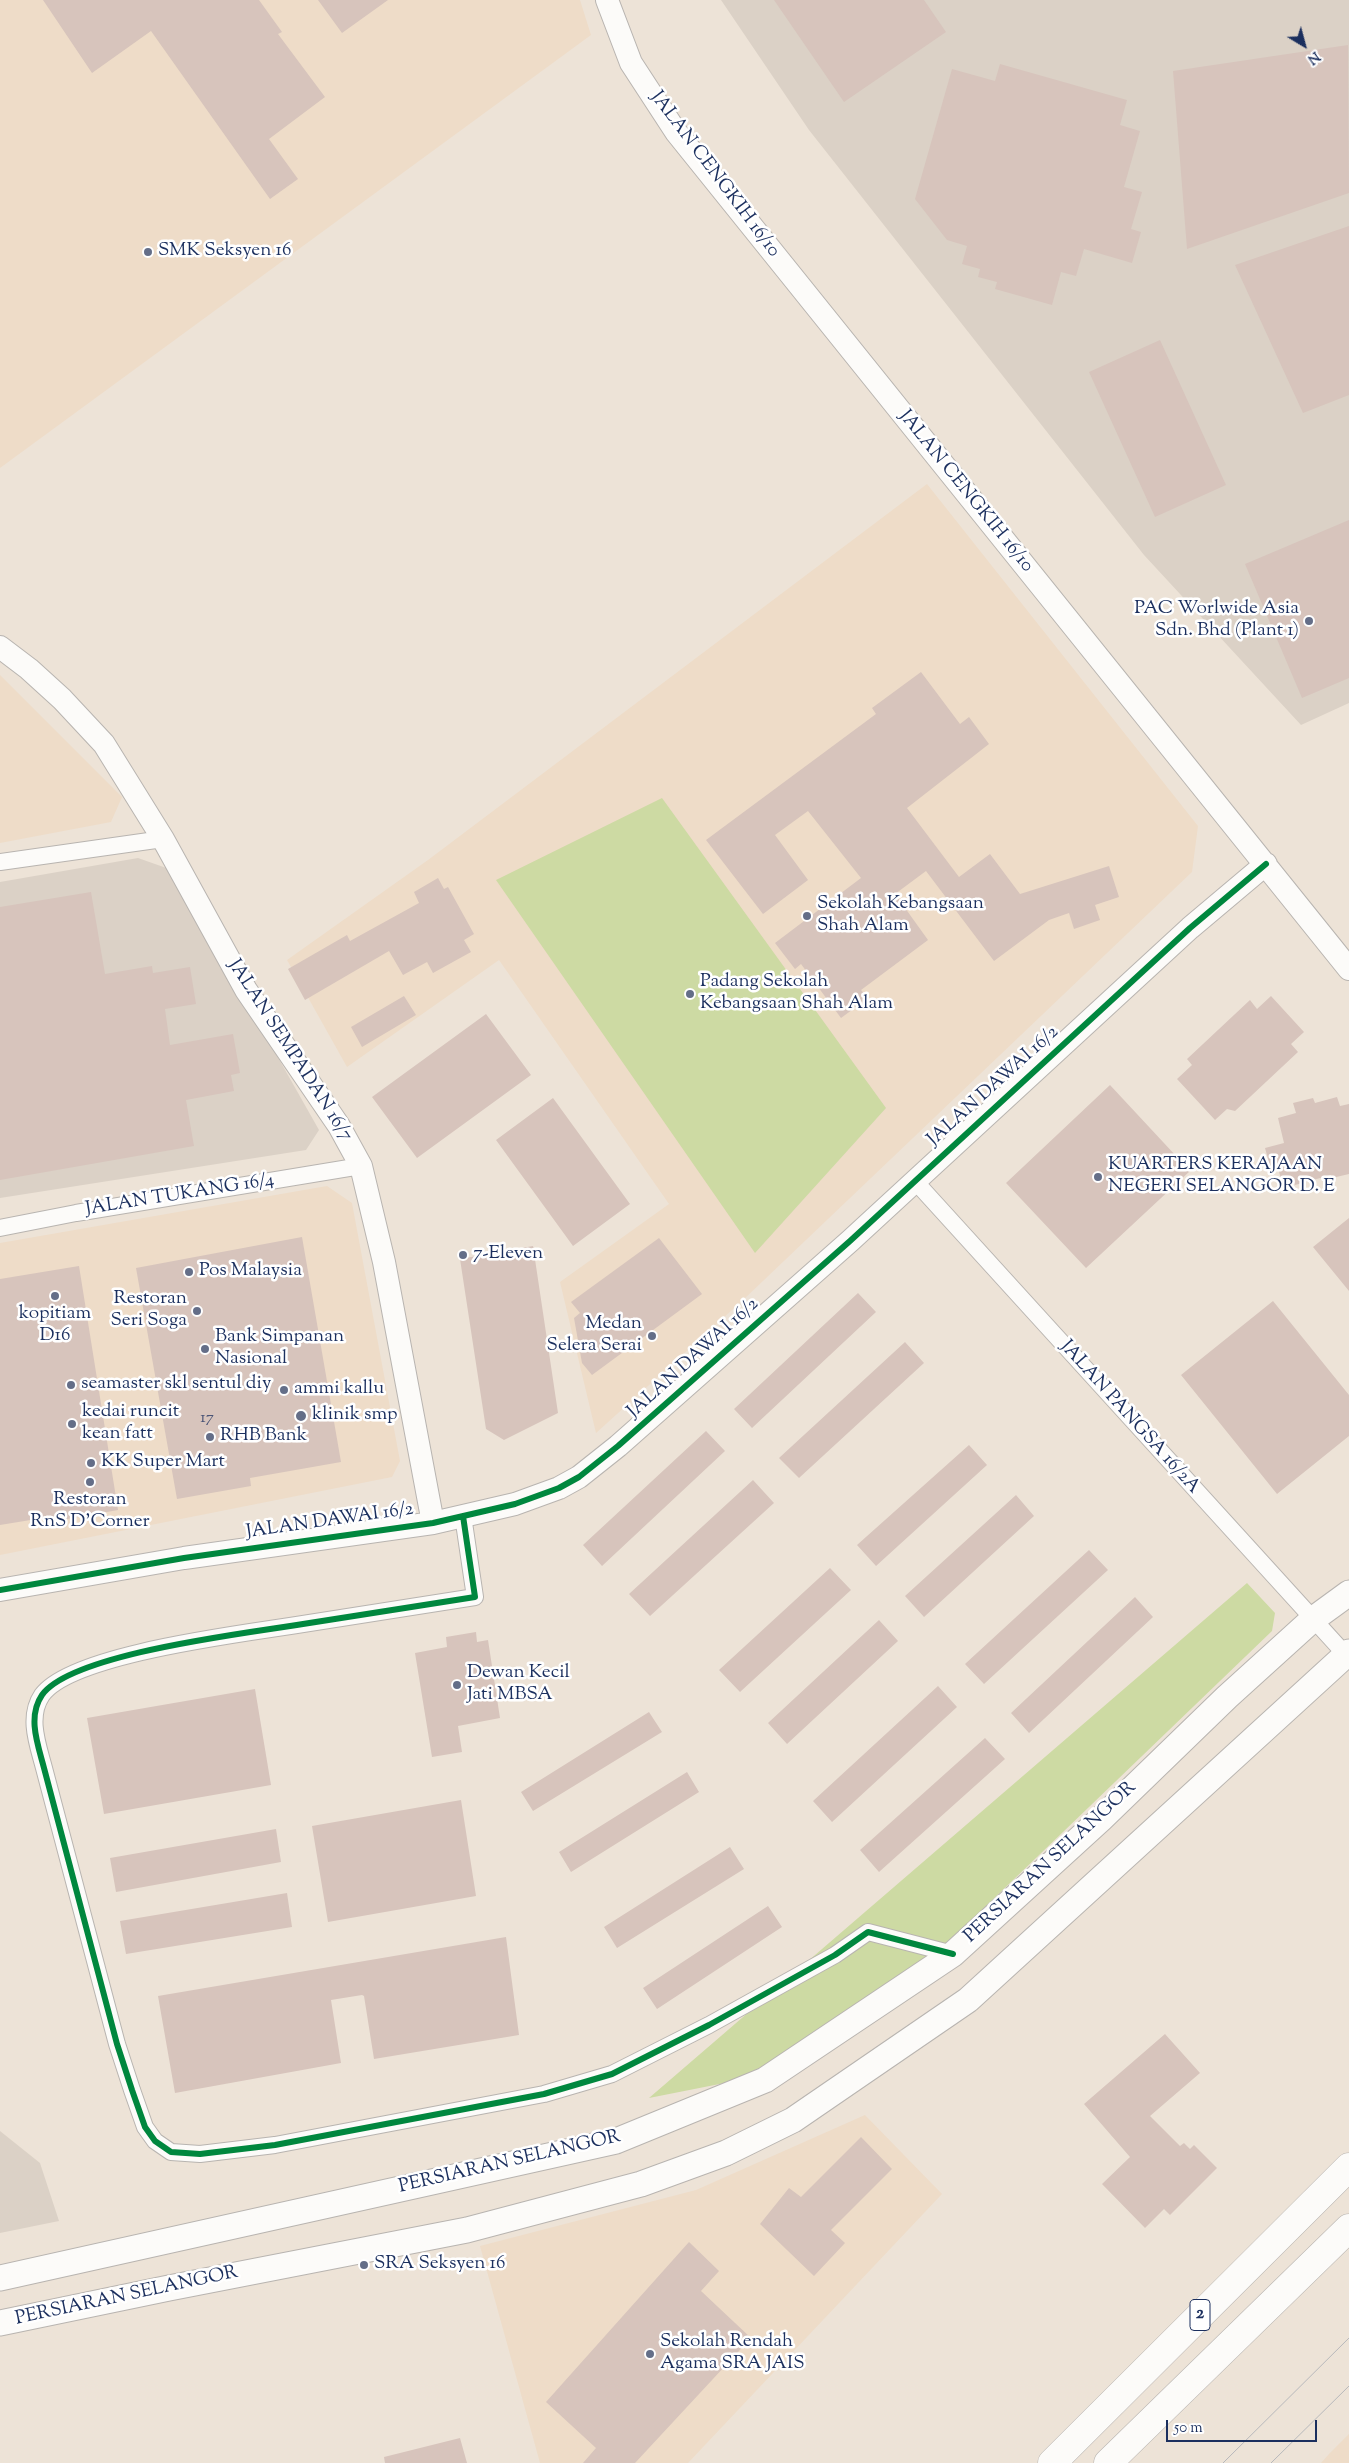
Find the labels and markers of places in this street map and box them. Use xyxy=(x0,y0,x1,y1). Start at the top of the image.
place label: SMK Seksyen 16 xyxy=(158,241,291,263)
marker: SMK Seksyen 16 xyxy=(142,246,154,258)
place label: PAC Worlwide Asia Sdn. Bhd (Plant 1) xyxy=(1134,599,1299,643)
marker: PAC Worlwide Asia Sdn. Bhd (Plant 1) xyxy=(1303,615,1315,627)
place label: Sekolah Kebangsaan Shah Alam xyxy=(817,894,984,938)
marker: Sekolah Kebangsaan Shah Alam xyxy=(801,910,813,922)
place label: Padang Sekolah Kebangsaan Shah Alam xyxy=(700,972,893,1016)
marker: Padang Sekolah Kebangsaan Shah Alam xyxy=(684,988,696,1000)
place label: KUARTERS KERAJAAN NEGERI SELANGOR D. E xyxy=(1108,1155,1335,1199)
marker: KUARTERS KERAJAAN NEGERI SELANGOR D. E xyxy=(1092,1171,1104,1183)
place label: 7-Eleven xyxy=(473,1244,543,1266)
marker: 7-Eleven xyxy=(457,1249,469,1261)
place label: Pos Malaysia xyxy=(199,1261,302,1283)
marker: Pos Malaysia xyxy=(183,1266,195,1278)
place label: Restoran Seri Soga xyxy=(111,1289,187,1333)
marker: kopitiam D16 xyxy=(49,1290,61,1302)
place label: kopitiam D16 xyxy=(19,1304,91,1348)
marker: Restoran Seri Soga xyxy=(191,1305,203,1317)
place label: Medan Selera Serai xyxy=(547,1314,642,1358)
place label: Bank Simpanan Nasional xyxy=(215,1327,344,1371)
marker: Medan Selera Serai xyxy=(646,1330,658,1342)
marker: Bank Simpanan Nasional xyxy=(199,1343,211,1355)
place label: seamaster skl sentul diy xyxy=(81,1374,271,1396)
marker: seamaster skl sentul diy xyxy=(65,1379,77,1391)
place label: ammi kallu xyxy=(294,1379,384,1401)
marker: ammi kallu xyxy=(278,1384,290,1396)
place label: kedai runcit kean fatt xyxy=(82,1402,179,1446)
place label: klinik smp xyxy=(312,1405,398,1427)
marker: klinik smp xyxy=(294,1409,308,1423)
marker: kedai runcit kean fatt xyxy=(66,1418,78,1430)
place label: RHB Bank xyxy=(220,1426,307,1448)
marker: RHB Bank xyxy=(204,1431,216,1443)
place label: KK Super Mart xyxy=(101,1452,225,1474)
marker: KK Super Mart xyxy=(85,1457,97,1469)
marker: Restoran RnS D'Corner xyxy=(84,1476,96,1488)
place label: Restoran RnS D'Corner xyxy=(30,1490,150,1534)
place label: Dewan Kecil Jati MBSA xyxy=(467,1663,570,1707)
marker: Dewan Kecil Jati MBSA xyxy=(451,1679,463,1691)
place label: SRA Seksyen 16 xyxy=(374,2254,505,2276)
marker: SRA Seksyen 16 xyxy=(358,2259,370,2271)
place label: Sekolah Rendah Agama SRA JAIS xyxy=(660,2332,805,2376)
marker: Sekolah Rendah Agama SRA JAIS xyxy=(644,2348,656,2360)

